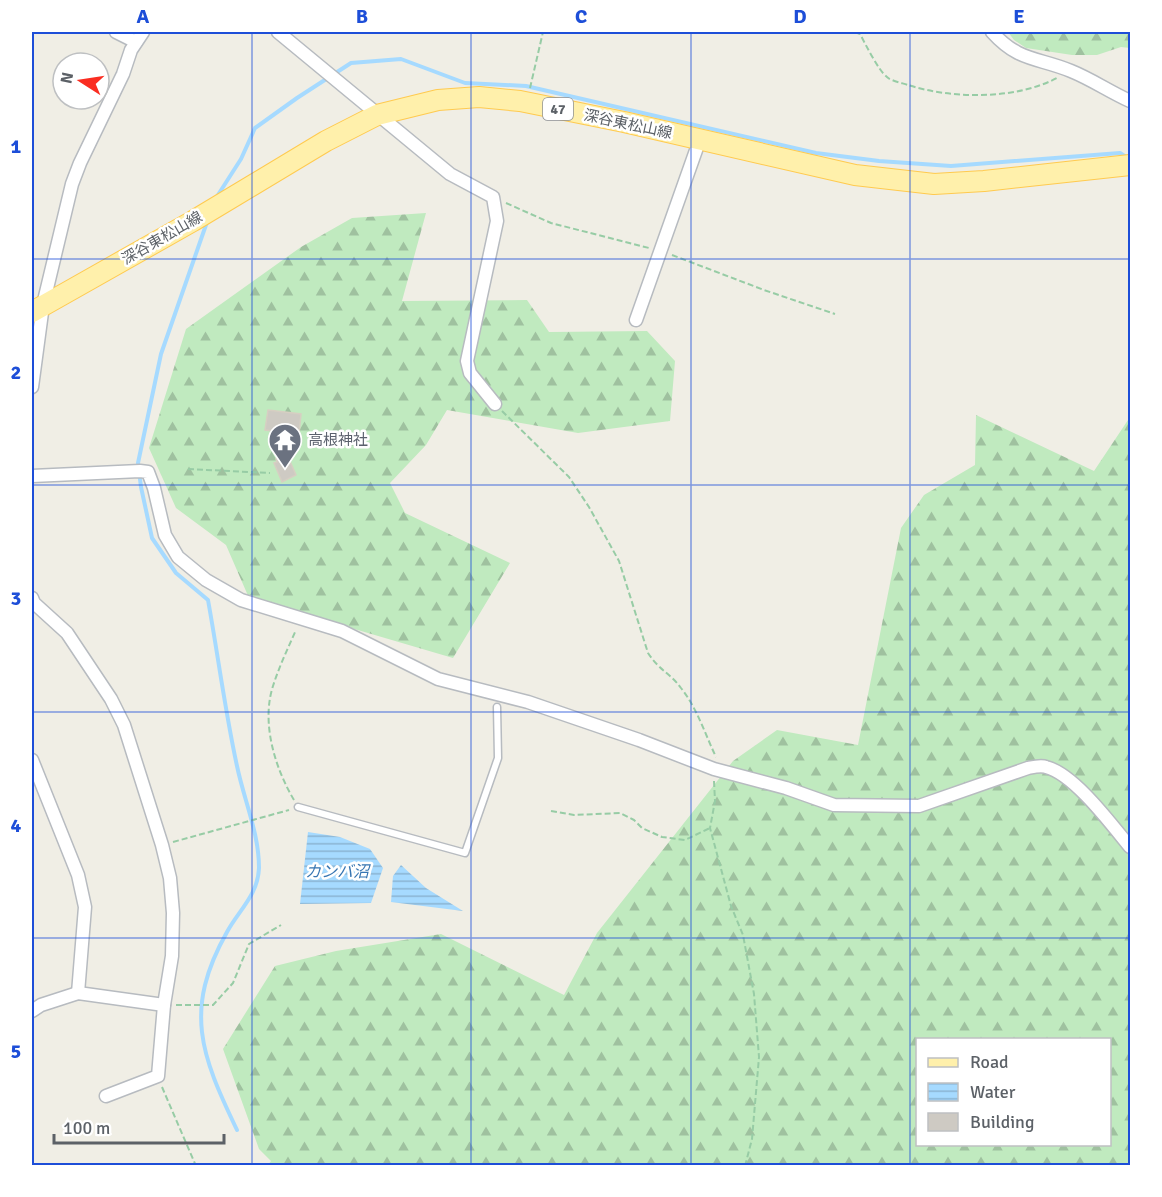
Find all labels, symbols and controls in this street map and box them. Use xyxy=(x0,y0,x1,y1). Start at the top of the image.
text: A xyxy=(137,4,150,29)
text: B xyxy=(356,4,368,29)
text: C xyxy=(575,4,587,29)
text: D xyxy=(793,4,807,29)
text: E xyxy=(1013,4,1025,29)
north arrow xyxy=(51,51,111,111)
text: N xyxy=(56,71,78,86)
road number: 47 xyxy=(543,98,573,120)
street label: 深谷東松山線 xyxy=(582,106,674,142)
text: 1 xyxy=(11,134,22,159)
street label: 深谷東松山線 xyxy=(119,208,205,268)
text: 2 xyxy=(11,360,21,385)
temple icon: 高根神社 xyxy=(267,422,303,469)
place label: 高根神社 xyxy=(308,431,368,449)
text: 3 xyxy=(11,586,21,611)
text: 4 xyxy=(11,813,22,838)
water label: カンバ沼 xyxy=(305,862,371,882)
legend xyxy=(916,1038,1111,1146)
text: 5 xyxy=(11,1039,21,1064)
text: Road xyxy=(970,1051,1009,1073)
text: Water xyxy=(970,1081,1016,1103)
scale bar xyxy=(54,1107,224,1145)
text: Building xyxy=(970,1111,1034,1133)
text: 100 m xyxy=(63,1117,110,1139)

